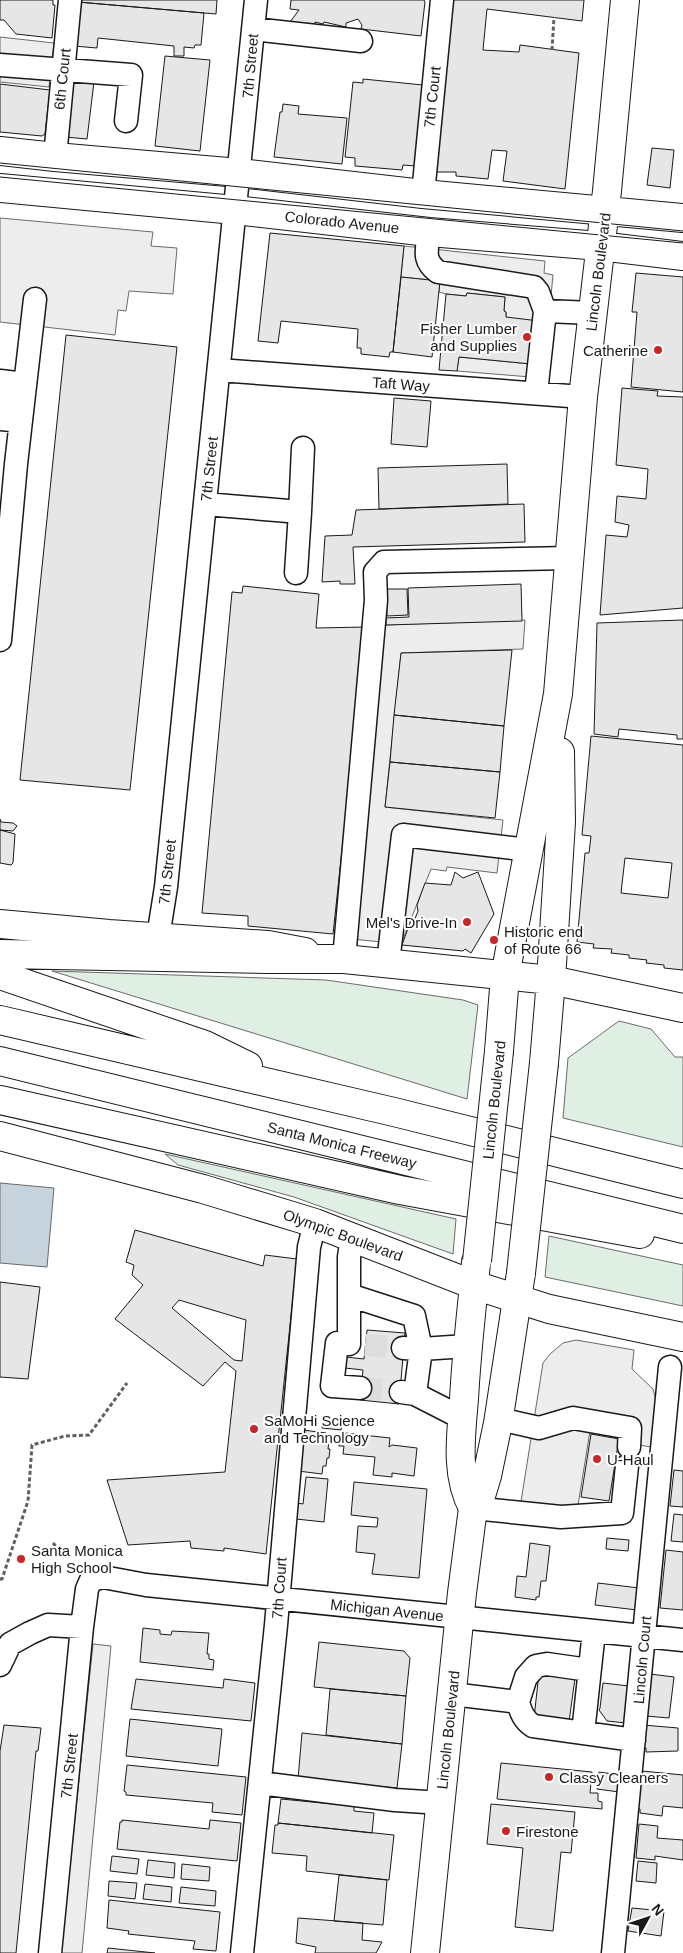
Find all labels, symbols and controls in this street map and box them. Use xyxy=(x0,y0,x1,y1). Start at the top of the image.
street label: 7th Street xyxy=(239,32,261,99)
street label: 6th Court xyxy=(50,47,74,111)
street label: 7th Court xyxy=(420,65,444,129)
street label: Colorado Avenue xyxy=(284,208,400,236)
street label: Lincoln Boulevard xyxy=(582,212,614,332)
place label: Fisher Lumber and Supplies xyxy=(420,320,517,354)
marker: Fisher Lumber and Supplies xyxy=(521,331,533,343)
place label: Catherine xyxy=(583,342,648,359)
marker: Catherine xyxy=(652,344,664,356)
street label: Taft Way xyxy=(372,374,431,395)
street label: 7th Street xyxy=(197,435,221,502)
street label: 7th Street xyxy=(155,838,179,905)
place label: Mel's Drive-In xyxy=(366,914,457,931)
marker: Mel's Drive-In xyxy=(461,916,473,928)
place label: Historic end of Route 66 xyxy=(504,923,583,957)
marker: Historic end of Route 66 xyxy=(488,934,500,946)
street label: Lincoln Boulevard xyxy=(479,1040,509,1160)
street label: Santa Monica Freeway xyxy=(266,1118,419,1172)
street label: Olympic Boulevard xyxy=(281,1205,405,1265)
place label: SaMoHi Science and Technology xyxy=(264,1412,375,1446)
marker: SaMoHi Science and Technology xyxy=(248,1423,260,1435)
place label: U-Haul xyxy=(607,1451,654,1468)
marker: U-Haul xyxy=(591,1453,603,1465)
place label: Santa Monica High School xyxy=(31,1542,123,1576)
marker: Santa Monica High School xyxy=(15,1553,27,1565)
street label: 7th Court xyxy=(268,1556,290,1619)
street label: Michigan Avenue xyxy=(329,1596,445,1624)
street label: Lincoln Court xyxy=(630,1614,654,1705)
street label: Lincoln Boulevard xyxy=(433,1670,463,1790)
street label: 7th Street xyxy=(57,1732,81,1799)
place label: Classy Cleaners xyxy=(559,1769,668,1786)
marker: Classy Cleaners xyxy=(543,1771,555,1783)
place label: Firestone xyxy=(516,1823,579,1840)
marker: Firestone xyxy=(500,1825,512,1837)
north arrow xyxy=(623,1893,673,1943)
text: N xyxy=(649,1901,667,1919)

